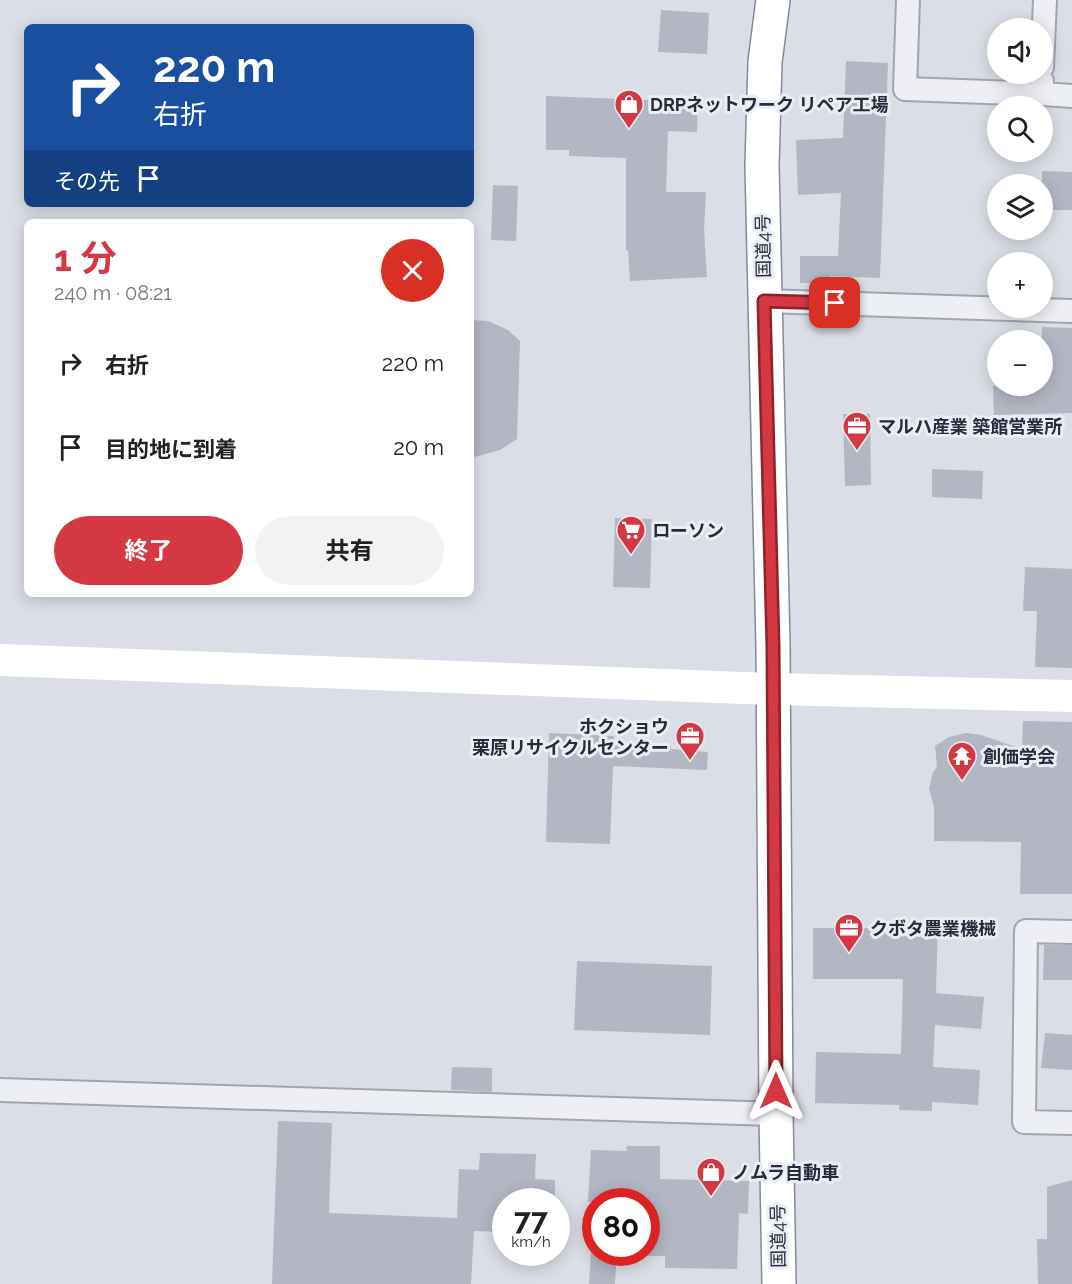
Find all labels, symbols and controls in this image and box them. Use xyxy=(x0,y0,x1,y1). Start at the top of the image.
map controls xyxy=(987,18,1053,396)
button: sound xyxy=(987,18,1053,84)
text: 220 m xyxy=(153,43,275,92)
icon: right xyxy=(54,48,132,126)
shop icon: DRPネットワーク リペア工場 xyxy=(613,88,645,130)
place label: DRPネットワーク リペア工場 xyxy=(650,94,888,115)
button: search xyxy=(987,96,1053,162)
text: 右折 xyxy=(153,99,207,130)
icon: arrive xyxy=(132,162,165,195)
text: その先 xyxy=(54,168,120,194)
button: layers xyxy=(987,174,1053,240)
street label: 国道4号 xyxy=(752,214,774,278)
text: 1 分 xyxy=(54,237,116,279)
button: close xyxy=(381,239,444,302)
button: + xyxy=(987,252,1053,318)
pin xyxy=(809,277,860,328)
text: 240 m · 08:21 xyxy=(54,281,172,305)
icon: arrive xyxy=(818,286,851,319)
button: − xyxy=(987,330,1053,396)
icon: right xyxy=(54,347,87,380)
text: 220 m xyxy=(382,350,444,376)
text: 右折 xyxy=(105,352,149,378)
office icon: マルハ産業 築館営業所 xyxy=(841,410,873,452)
place label: マルハ産業 築館営業所 xyxy=(878,416,1062,437)
icon: arrive xyxy=(54,431,87,464)
text: 20 m xyxy=(393,434,444,460)
text: 目的地に到着 xyxy=(105,436,237,462)
supermarket icon: ローソン xyxy=(615,514,647,556)
button: 終了 xyxy=(54,516,243,585)
button: 共有 xyxy=(255,516,444,585)
place label: ローソン xyxy=(652,520,724,541)
place label: ホクショウ 栗原リサイクルセンター xyxy=(472,716,669,758)
office icon: ホクショウ 栗原リサイクルセンター xyxy=(674,720,706,762)
temple icon: 創価学会 xyxy=(946,740,978,782)
place label: 創価学会 xyxy=(983,746,1055,767)
office icon: クボタ農業機械 xyxy=(833,912,865,954)
place label: クボタ農業機械 xyxy=(870,918,996,939)
position arrow xyxy=(744,1059,808,1123)
shop icon: ノムラ自動車 xyxy=(695,1156,727,1198)
place label: ノムラ自動車 xyxy=(732,1162,839,1183)
speed limit sign: 80 xyxy=(582,1188,660,1266)
text: 77 xyxy=(514,1202,548,1237)
street label: 国道4号 xyxy=(767,1204,789,1268)
text: km/h xyxy=(511,1233,551,1251)

